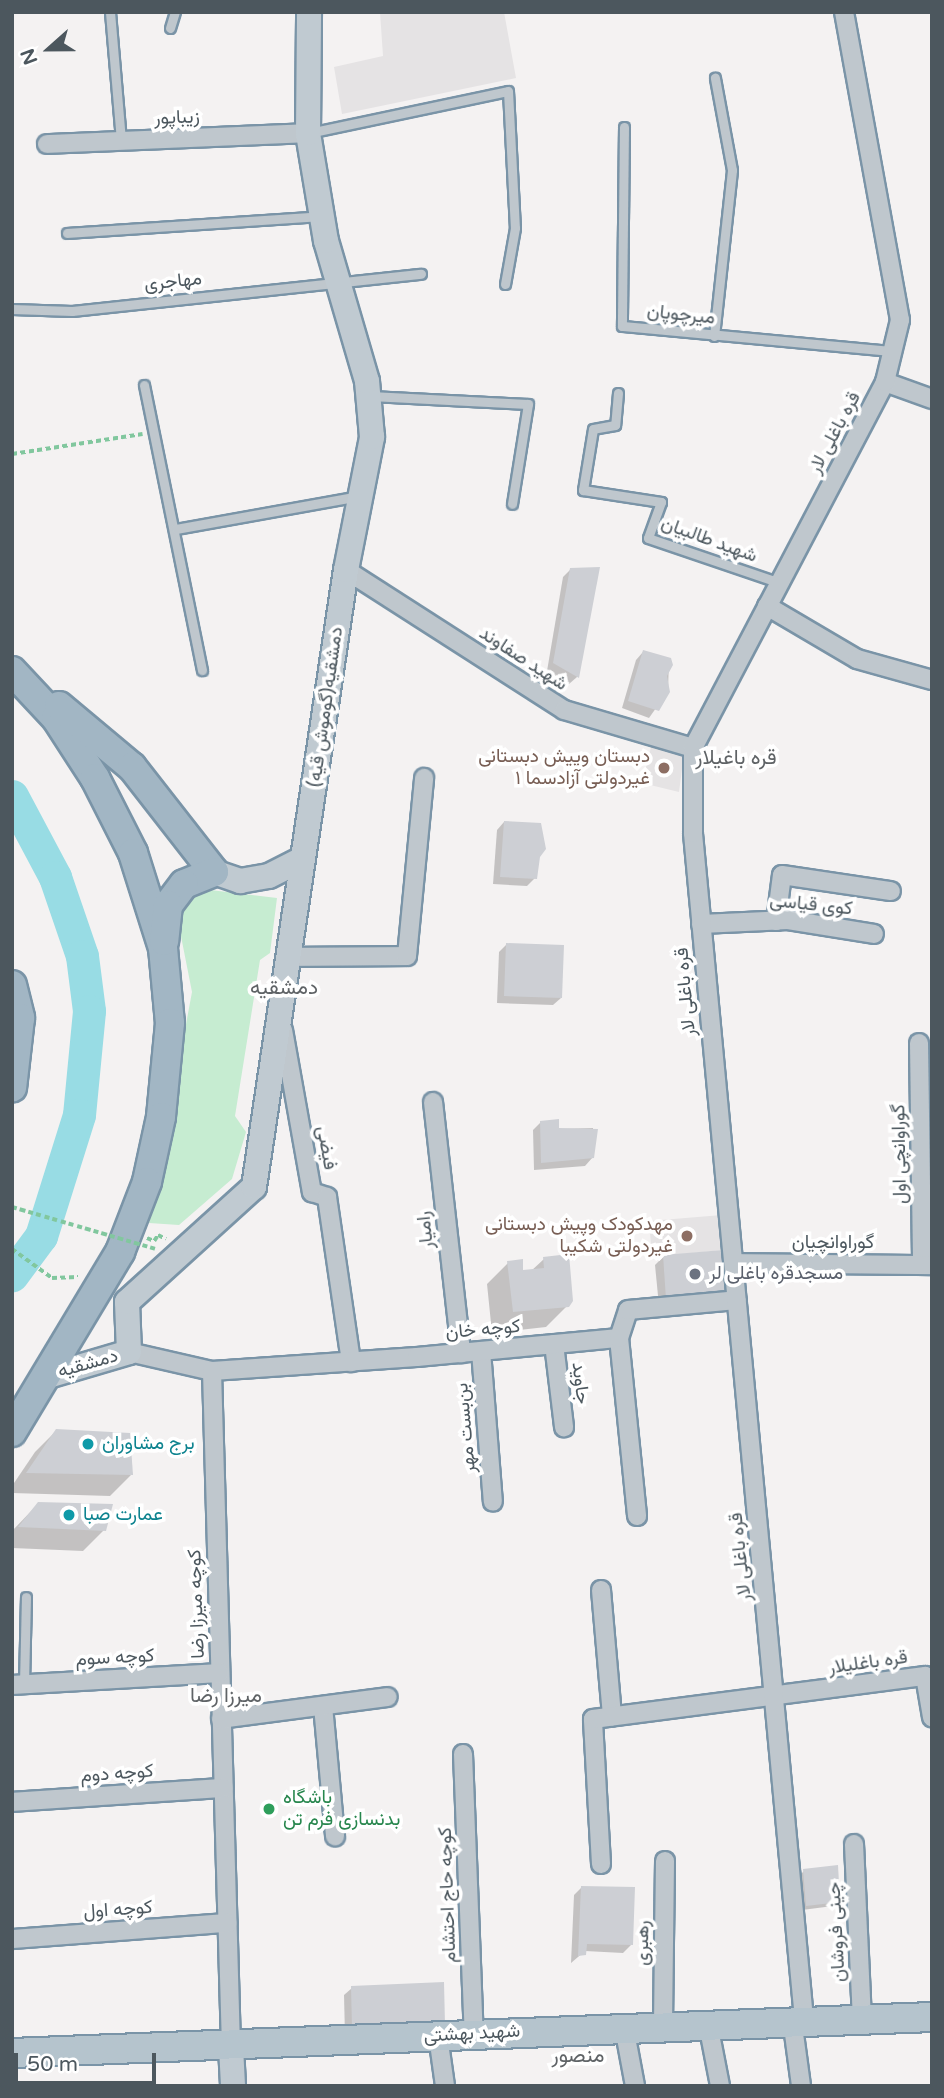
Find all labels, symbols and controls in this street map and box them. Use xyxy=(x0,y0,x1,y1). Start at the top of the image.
north arrow xyxy=(14,14,84,84)
text: N xyxy=(16,45,42,68)
street label: زیباپور xyxy=(154,106,200,130)
street label: مهاجری xyxy=(143,268,203,296)
street label: میرچوپان xyxy=(646,300,716,330)
street label: قره باغلی لار xyxy=(804,388,866,478)
street label: شهید طالبیان xyxy=(658,512,760,568)
street label: شهید صفاوند xyxy=(475,622,571,696)
street label: دمشقیه(گوموش قیه) xyxy=(303,625,349,789)
district label: قره باغیلار xyxy=(695,745,777,771)
place label: دبستان وپیش دبستانی غیردولتی آزادسما ۱ xyxy=(478,746,650,790)
marker: دبستان وپیش دبستانی غیردولتی آزادسما ۱ xyxy=(656,760,672,776)
street label: کوی قیاسی xyxy=(768,889,854,921)
street label: قره باغلی لار xyxy=(671,946,701,1038)
district label: دمشقیه xyxy=(250,975,318,1001)
street label: گوراوانچی اول xyxy=(888,1104,912,1204)
street label: فیضی xyxy=(311,1124,341,1172)
street label: رامیار xyxy=(413,1210,439,1250)
place label: مهدکودک وپیش دبستانی غیردولتی شکیبا xyxy=(485,1214,673,1258)
marker: مهدکودک وپیش دبستانی غیردولتی شکیبا xyxy=(679,1228,695,1244)
street label: گوراوانچیان xyxy=(792,1232,874,1254)
place label: مسجدقره باغلی لر xyxy=(709,1263,843,1285)
marker: مسجدقره باغلی لر xyxy=(687,1266,703,1282)
street label: کوچه خان xyxy=(445,1315,521,1345)
street label: دمشقیه xyxy=(55,1345,121,1383)
street label: جاوید xyxy=(566,1361,594,1405)
street label: بن‌بست مهر xyxy=(451,1382,481,1474)
place label: برج مشاوران xyxy=(102,1433,195,1455)
marker: برج مشاوران xyxy=(80,1436,96,1452)
place label: عمارت صبا xyxy=(83,1504,163,1526)
marker: عمارت صبا xyxy=(61,1507,77,1523)
street label: قره باغلی لار xyxy=(725,1511,757,1603)
street label: کوچه میرزا رضا xyxy=(184,1549,210,1659)
street label: کوچه سوم xyxy=(75,1645,155,1671)
street label: قره باغلیلار xyxy=(827,1646,909,1680)
district label: میرزا رضا xyxy=(190,1683,262,1709)
street label: کوچه دوم xyxy=(80,1760,154,1788)
place label: باشگاه بدنسازی فرم تن xyxy=(283,1787,400,1831)
marker: باشگاه بدنسازی فرم تن xyxy=(261,1801,277,1817)
street label: کوچه حاج احتشام xyxy=(434,1827,462,1963)
street label: چینی فروشان xyxy=(823,1881,851,1983)
street label: کوچه اول xyxy=(83,1896,153,1924)
street label: رهبری xyxy=(631,1920,655,1966)
street label: شهید بهشتى xyxy=(423,2020,521,2048)
scale bar xyxy=(18,2038,159,2082)
district label: منصور xyxy=(552,2043,604,2069)
text: 50 m xyxy=(27,2052,78,2077)

